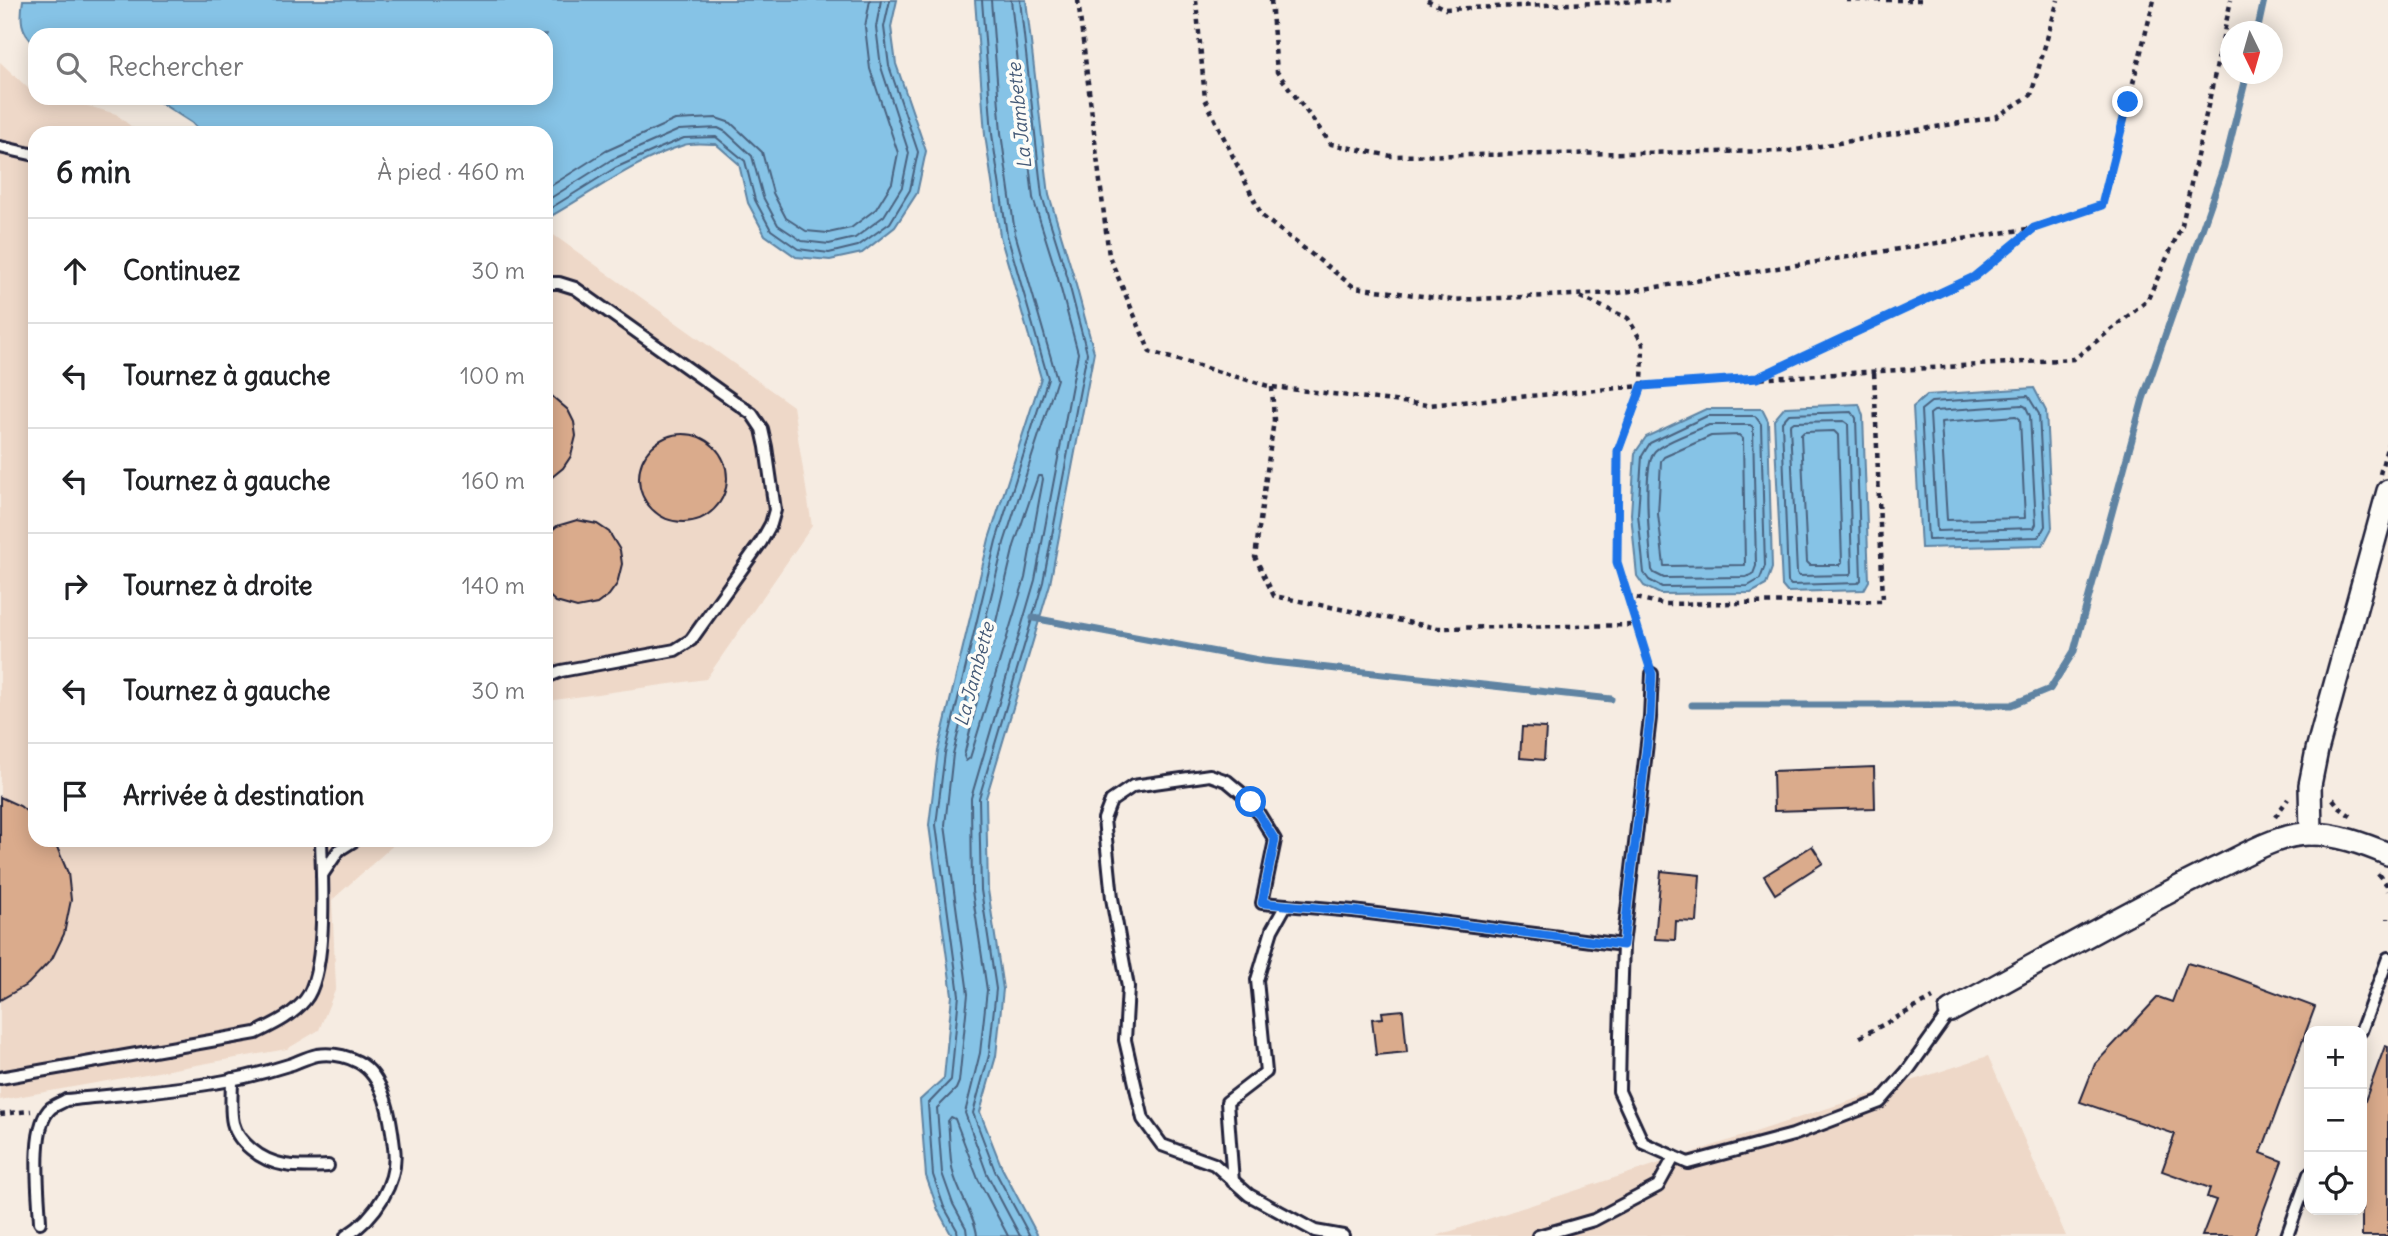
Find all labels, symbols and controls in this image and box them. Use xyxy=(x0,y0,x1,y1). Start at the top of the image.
north arrow xyxy=(2220,21,2283,84)
search box xyxy=(28,28,553,105)
icon: search xyxy=(52,48,90,86)
text: Rechercher xyxy=(108,50,244,83)
water label: La Jambette xyxy=(1001,60,1036,170)
route end xyxy=(2112,86,2143,117)
text: 6 min xyxy=(56,153,131,191)
text: À pied · 460 m xyxy=(377,157,525,186)
icon: ahead xyxy=(56,252,94,290)
text: Continuez xyxy=(123,254,240,287)
text: 30 m xyxy=(471,256,525,285)
icon: left xyxy=(56,357,94,395)
text: Tournez à gauche xyxy=(123,359,331,392)
text: 100 m xyxy=(460,361,525,390)
icon: left xyxy=(56,462,94,500)
text: Tournez à gauche xyxy=(123,464,331,497)
text: 160 m xyxy=(462,466,525,495)
icon: right xyxy=(56,567,94,605)
text: Tournez à droite xyxy=(123,569,313,602)
text: 140 m xyxy=(462,571,525,600)
water label: La Jambette xyxy=(949,618,1000,728)
icon: left xyxy=(56,672,94,710)
text: Tournez à gauche xyxy=(123,674,331,707)
text: 30 m xyxy=(471,676,525,705)
icon: arrive xyxy=(56,777,94,815)
text: Arrivée à destination xyxy=(123,779,364,812)
route start xyxy=(1235,786,1266,817)
map controls xyxy=(2304,1026,2367,1215)
button: + xyxy=(2304,1026,2367,1089)
button: − xyxy=(2304,1089,2367,1152)
button: locate xyxy=(2304,1152,2367,1215)

